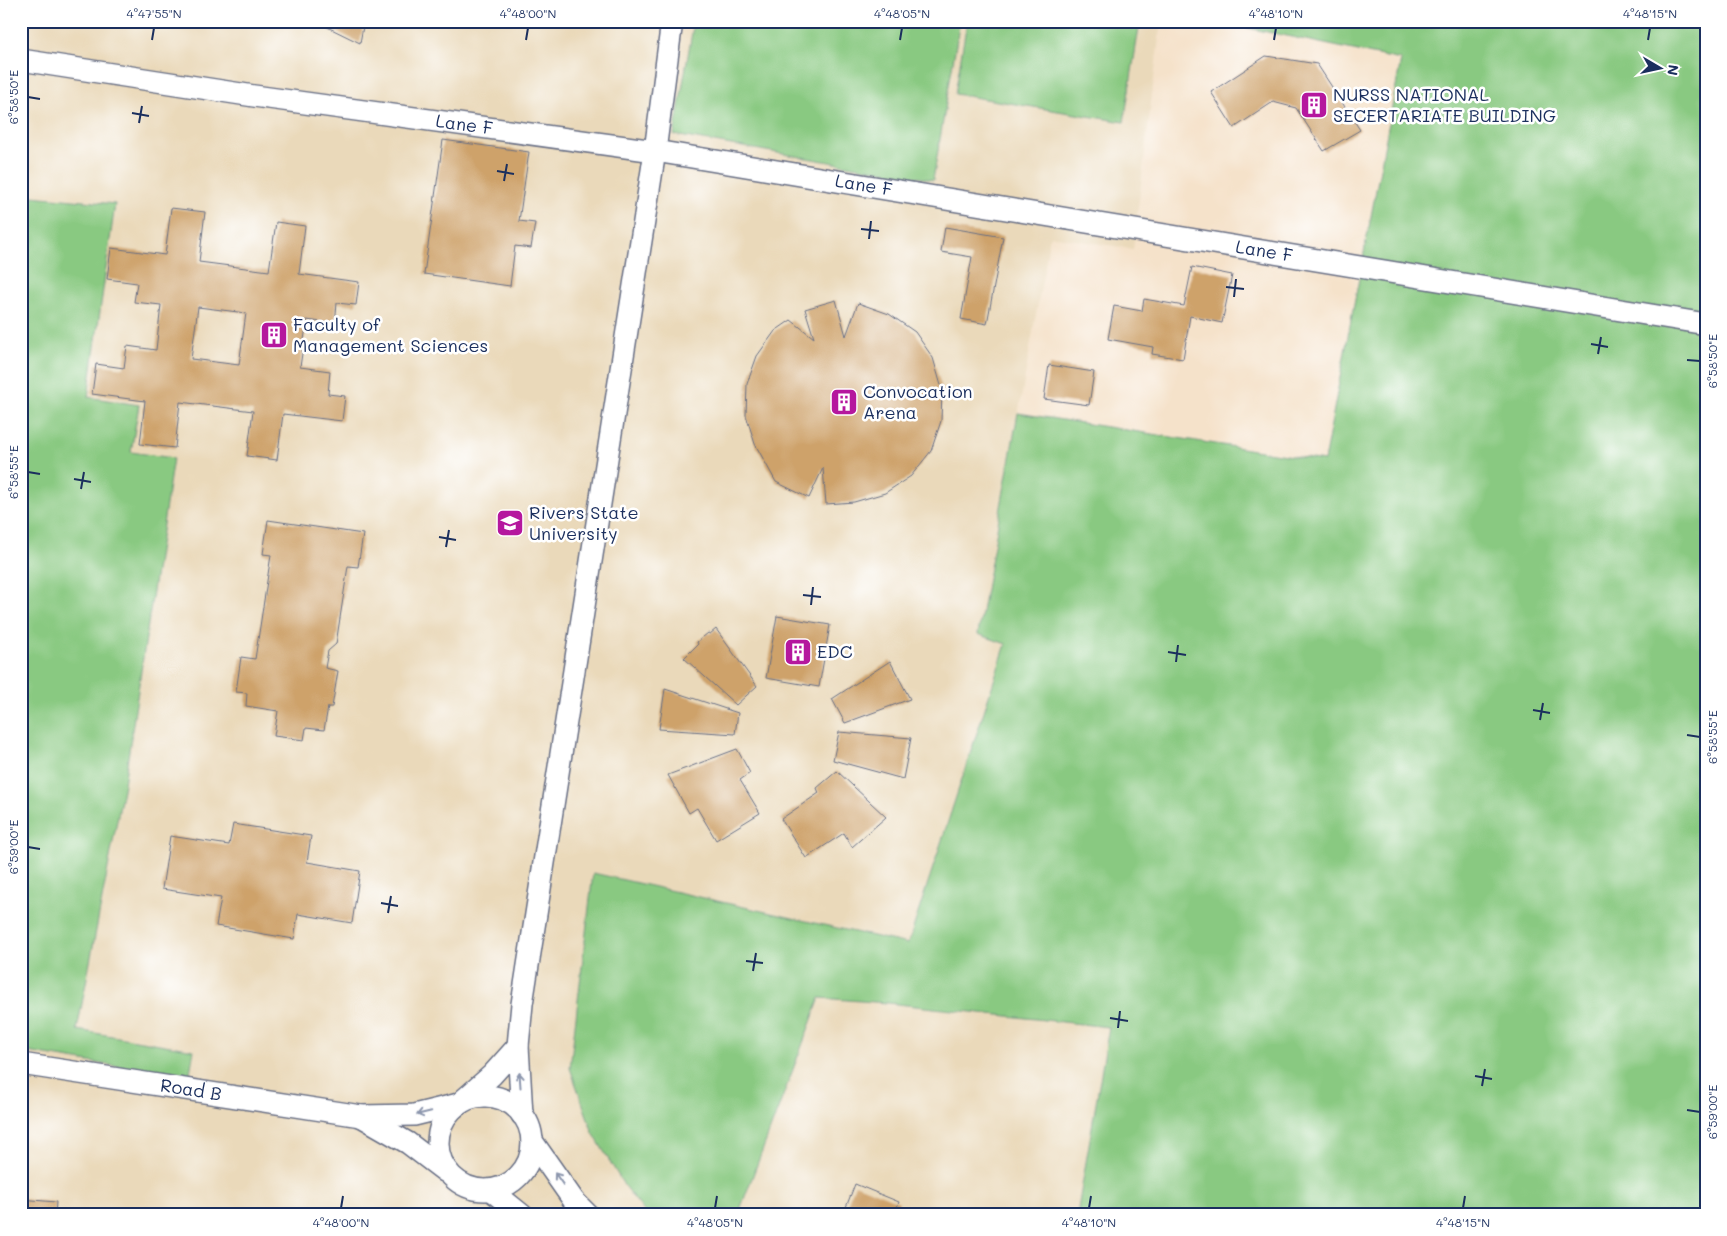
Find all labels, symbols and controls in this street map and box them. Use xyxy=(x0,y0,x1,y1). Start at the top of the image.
text: 4°47'55"N xyxy=(126,5,182,21)
text: 4°48'00"N xyxy=(500,5,556,21)
text: 4°48'05"N xyxy=(874,5,930,21)
text: 4°48'10"N xyxy=(1249,5,1303,21)
text: 4°48'15"N xyxy=(1623,5,1677,21)
north arrow xyxy=(1634,42,1684,92)
text: N xyxy=(1663,63,1684,77)
text: 6°58'50"E xyxy=(5,70,21,124)
place label: NURSS NATIONAL SECERTARIATE BUILDING xyxy=(1333,82,1556,127)
building icon: NURSS NATIONAL SECERTARIATE BUILDING xyxy=(1299,90,1329,120)
street label: Lane F xyxy=(434,108,495,140)
street label: Lane F xyxy=(833,168,894,201)
street label: Lane F xyxy=(1234,234,1295,267)
place label: Faculty of Management Sciences xyxy=(293,312,488,357)
building icon: Faculty of Management Sciences xyxy=(259,320,289,350)
text: 6°58'50"E xyxy=(1704,334,1720,388)
place label: Convocation Arena xyxy=(863,379,973,424)
building icon: Convocation Arena xyxy=(829,387,859,417)
text: 6°58'55"E xyxy=(5,445,21,499)
place label: Rivers State University xyxy=(529,500,639,545)
school or university icon: Rivers State University xyxy=(495,508,525,538)
building icon: EDC xyxy=(783,637,813,667)
place label: EDC xyxy=(817,639,853,663)
text: 6°58'55"E xyxy=(1704,710,1720,764)
text: 6°59'00"E xyxy=(5,820,21,874)
street label: Road B xyxy=(159,1072,224,1106)
one-way arrow xyxy=(515,1073,525,1089)
text: 6°59'00"E xyxy=(1704,1085,1720,1139)
one-way arrow xyxy=(416,1109,432,1118)
one-way arrow xyxy=(554,1172,564,1186)
text: 4°48'00"N xyxy=(313,1214,369,1230)
text: 4°48'05"N xyxy=(687,1214,743,1230)
text: 4°48'10"N xyxy=(1062,1214,1116,1230)
text: 4°48'15"N xyxy=(1436,1214,1490,1230)

